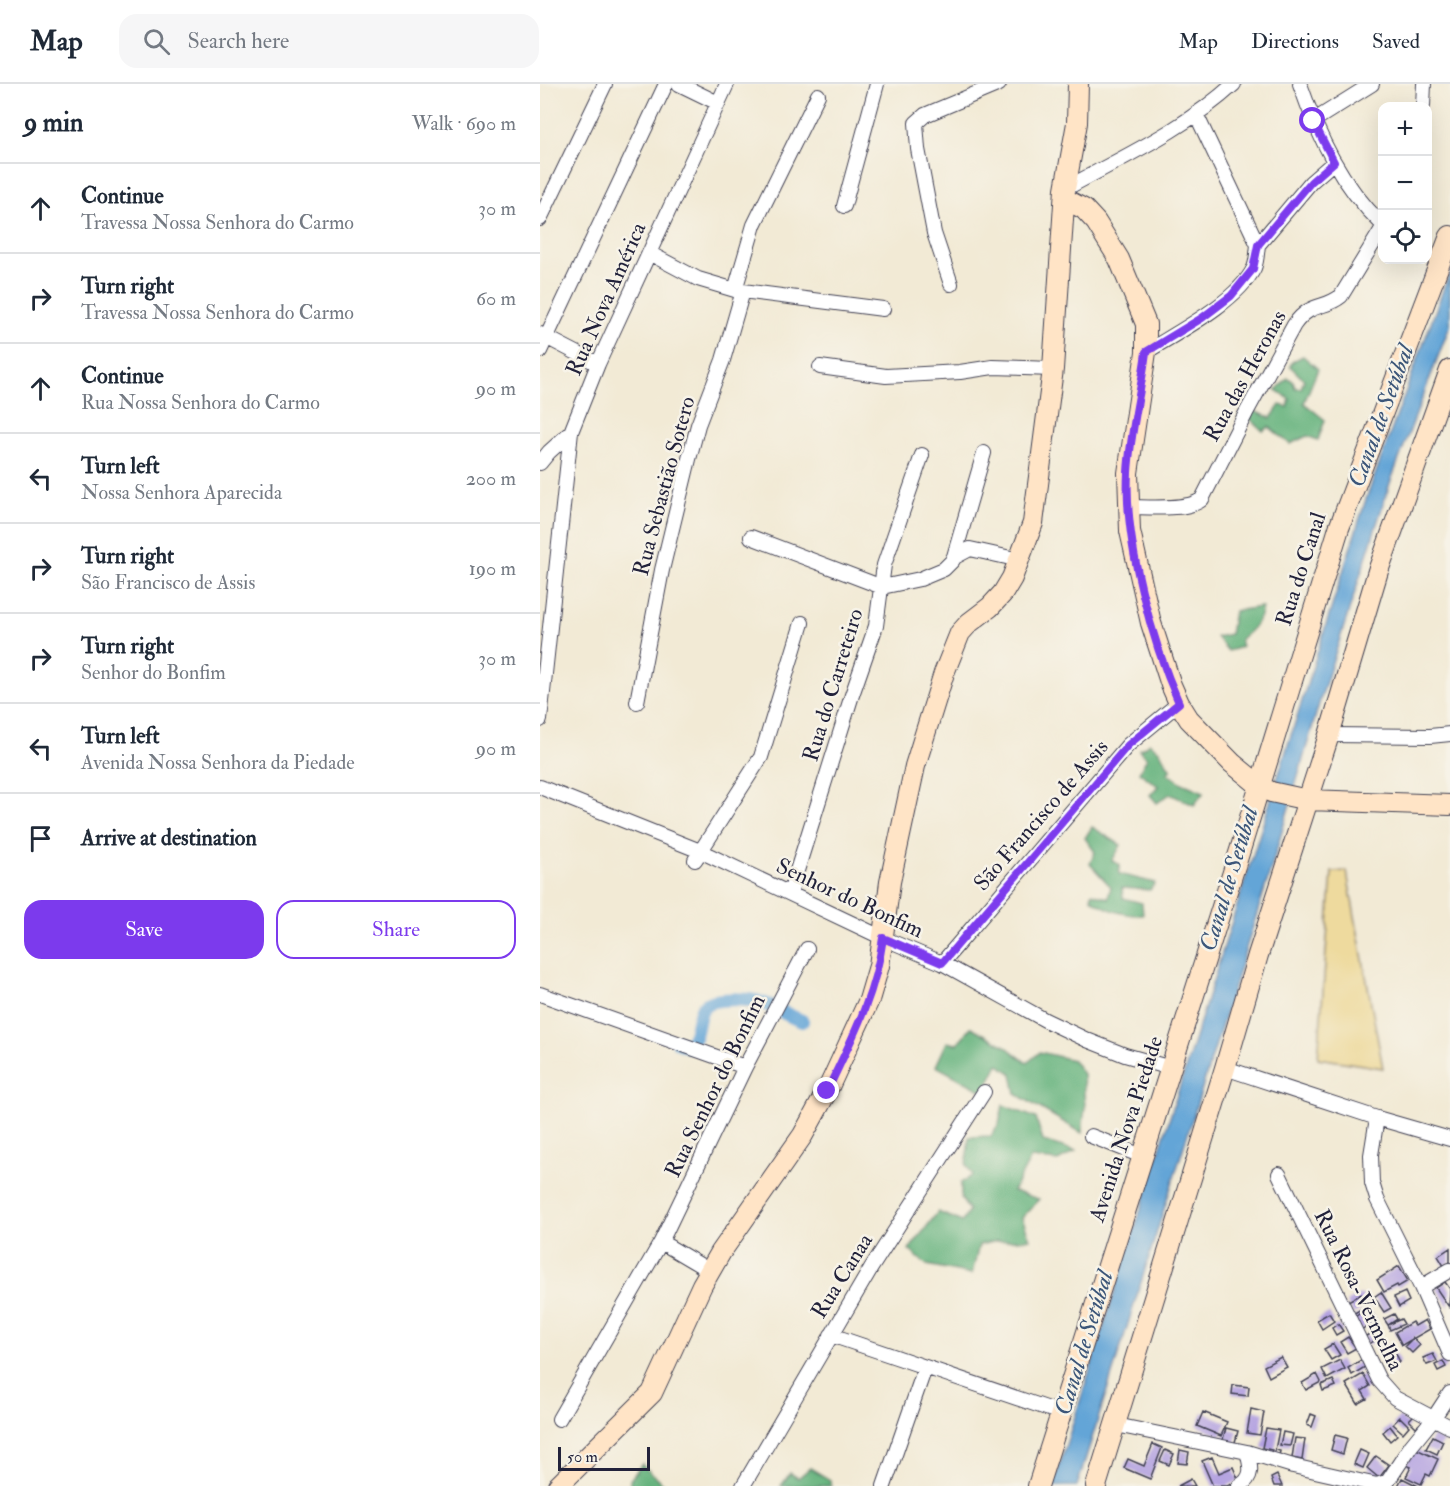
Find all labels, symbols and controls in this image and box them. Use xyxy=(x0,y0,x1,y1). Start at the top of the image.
search box xyxy=(119,14,539,68)
text: Map xyxy=(30,24,83,59)
icon: search xyxy=(140,25,173,58)
text: Search here xyxy=(188,27,289,55)
text: Map xyxy=(1178,28,1218,55)
text: Directions xyxy=(1251,28,1339,55)
text: Saved xyxy=(1372,28,1420,55)
map controls xyxy=(1378,102,1432,264)
button: + xyxy=(1378,102,1432,156)
text: 9 min xyxy=(24,107,83,139)
route start xyxy=(1299,107,1325,133)
text: Walk · 690 m xyxy=(412,111,516,136)
button: − xyxy=(1378,156,1432,210)
text: Continue xyxy=(81,182,164,210)
icon: ahead xyxy=(24,192,57,225)
text: 30 m xyxy=(478,196,516,221)
text: Travessa Nossa Senhora do Carmo xyxy=(81,210,354,235)
button: locate xyxy=(1378,210,1432,264)
street label: Rua Nova América xyxy=(560,217,653,380)
text: Turn right xyxy=(81,272,174,300)
icon: right xyxy=(24,282,57,315)
text: 60 m xyxy=(476,286,516,311)
text: Travessa Nossa Senhora do Carmo xyxy=(81,300,354,325)
street label: Rua das Heronas xyxy=(1197,305,1293,447)
water label: Canal de Setúbal xyxy=(1341,338,1422,492)
text: Continue xyxy=(81,362,164,390)
icon: ahead xyxy=(24,372,57,405)
text: 90 m xyxy=(476,376,516,401)
text: Rua Nossa Senhora do Carmo xyxy=(81,390,320,415)
street label: Rua Sebastião Sotero xyxy=(627,393,701,579)
text: Turn left xyxy=(81,452,160,480)
icon: left xyxy=(24,462,57,495)
text: 200 m xyxy=(466,466,516,491)
text: Nossa Senhora Aparecida xyxy=(81,480,282,505)
street label: Rua do Canal xyxy=(1269,508,1333,629)
text: Turn right xyxy=(81,542,174,570)
icon: right xyxy=(24,552,57,585)
text: 190 m xyxy=(469,556,516,581)
text: São Francisco de Assis xyxy=(81,570,255,595)
street label: Rua do Carreteiro xyxy=(796,605,870,765)
text: Turn right xyxy=(81,632,174,660)
icon: right xyxy=(24,642,57,675)
text: 30 m xyxy=(478,646,516,671)
text: Senhor do Bonfim xyxy=(81,660,226,685)
text: Turn left xyxy=(81,722,160,750)
icon: left xyxy=(24,732,57,765)
street label: São Francisco de Assis xyxy=(968,733,1114,897)
text: 90 m xyxy=(476,736,516,761)
text: Avenida Nossa Senhora da Piedade xyxy=(81,750,355,775)
water label: Canal de Setúbal xyxy=(1192,801,1266,955)
icon: arrive xyxy=(24,822,57,855)
text: Arrive at destination xyxy=(81,824,257,852)
street label: Senhor do Bonfim xyxy=(772,852,928,944)
button: Save xyxy=(24,900,264,959)
button: Share xyxy=(276,900,516,959)
street label: Rua Senhor do Bonfim xyxy=(659,990,771,1182)
street label: Avenida Nova Piedade xyxy=(1082,1033,1169,1226)
route end xyxy=(813,1077,839,1103)
street label: Rua Rosa-Vermelha xyxy=(1308,1205,1411,1376)
street label: Rua Canaa xyxy=(805,1227,880,1324)
water label: Canal de Setúbal xyxy=(1047,1265,1121,1419)
scale bar xyxy=(558,1444,650,1472)
text: 50 m xyxy=(567,1447,598,1467)

